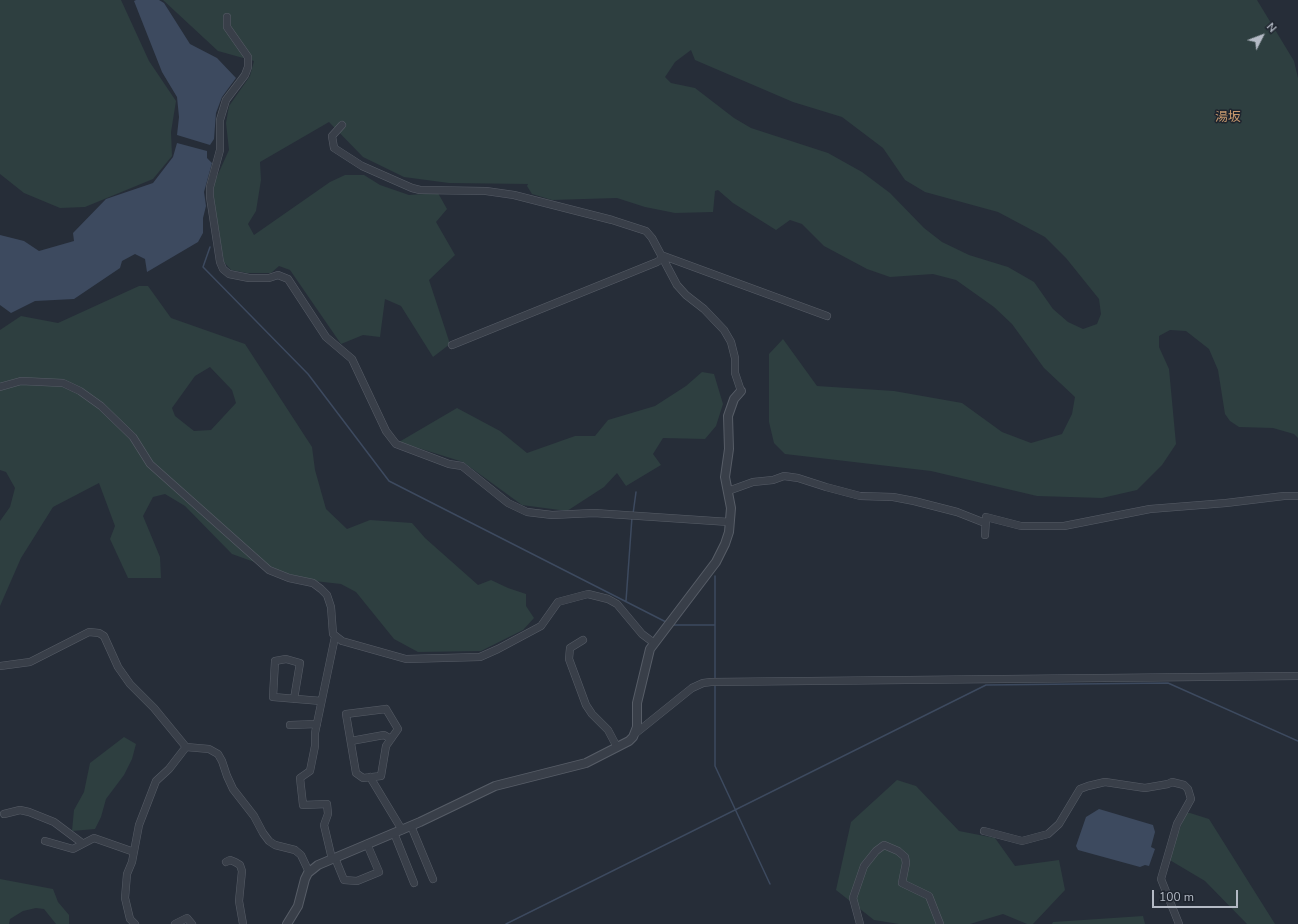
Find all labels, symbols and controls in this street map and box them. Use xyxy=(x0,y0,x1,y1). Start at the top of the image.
north arrow xyxy=(1242,16,1282,56)
text: N xyxy=(1263,20,1280,36)
district label: 湯坂 xyxy=(1215,110,1241,126)
scale bar xyxy=(1154,882,1240,908)
text: 100 m xyxy=(1159,889,1194,905)

